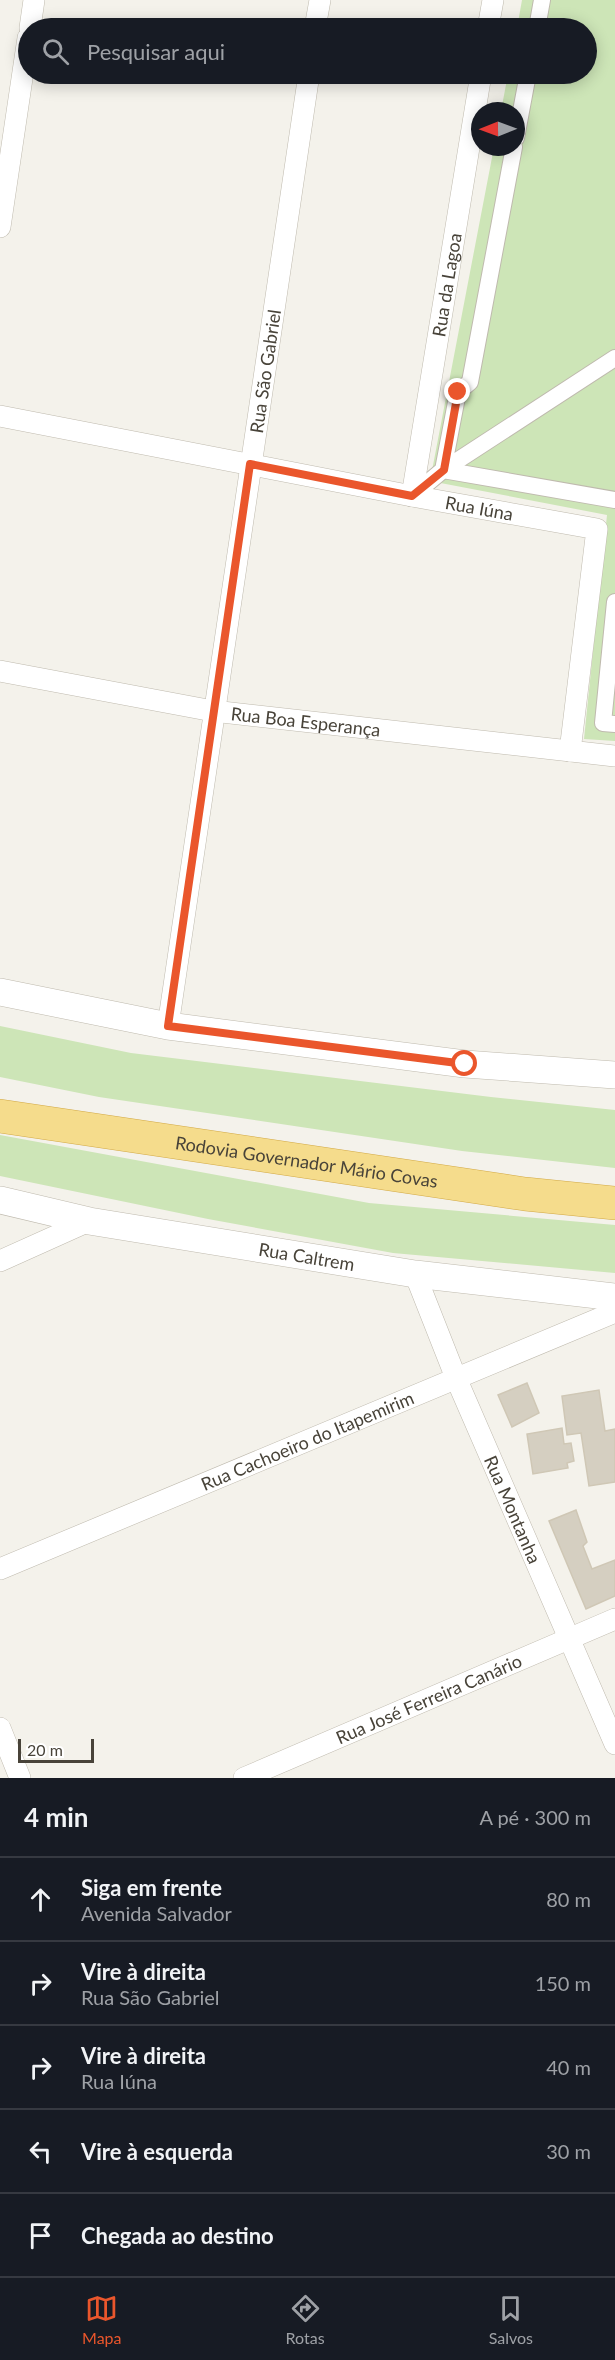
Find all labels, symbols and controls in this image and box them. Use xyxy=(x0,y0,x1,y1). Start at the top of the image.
search box xyxy=(18,18,597,84)
icon: search xyxy=(39,35,72,68)
text: Pesquisar aqui xyxy=(87,38,225,65)
north arrow xyxy=(471,102,525,156)
street label: Rua da Lagoa xyxy=(427,231,466,338)
street label: Rua São Gabriel xyxy=(245,308,285,434)
route end xyxy=(444,378,470,404)
street label: Rua Iúna xyxy=(444,491,515,525)
street label: Rua Boa Esperança xyxy=(230,702,382,741)
route start xyxy=(451,1050,477,1076)
street label: Rodovia Governador Mário Covas xyxy=(174,1131,440,1192)
street label: Rua Caltrem xyxy=(257,1238,356,1275)
street label: Rua Cachoeiro do Itapemirim xyxy=(197,1386,417,1495)
street label: Rua Montanha xyxy=(480,1452,546,1567)
street label: Rua José Ferreira Canário xyxy=(332,1649,525,1748)
scale bar xyxy=(18,1736,94,1764)
text: 20 m xyxy=(27,1740,63,1759)
text: 4 min xyxy=(24,1801,88,1833)
text: A pé · 300 m xyxy=(479,1805,591,1829)
text: Siga em frente xyxy=(81,1874,222,1901)
icon: ahead xyxy=(24,1883,57,1916)
text: 80 m xyxy=(546,1887,591,1911)
text: Avenida Salvador xyxy=(81,1901,232,1925)
text: Vire à direita xyxy=(81,1958,206,1985)
icon: right xyxy=(24,1967,57,2000)
text: 150 m xyxy=(535,1971,591,1995)
text: Rua São Gabriel xyxy=(81,1985,220,2009)
text: Vire à direita xyxy=(81,2042,206,2069)
icon: right xyxy=(24,2051,57,2084)
text: 40 m xyxy=(546,2055,591,2079)
text: Rua Iúna xyxy=(81,2069,157,2093)
icon: left xyxy=(24,2135,57,2168)
text: Vire à esquerda xyxy=(81,2138,233,2165)
text: 30 m xyxy=(546,2139,591,2163)
icon: arrive xyxy=(24,2219,57,2252)
text: Chegada ao destino xyxy=(81,2222,274,2249)
tab: Mapa xyxy=(82,2292,122,2347)
tab: Rotas xyxy=(286,2292,325,2347)
tab: Salvos xyxy=(489,2292,533,2347)

